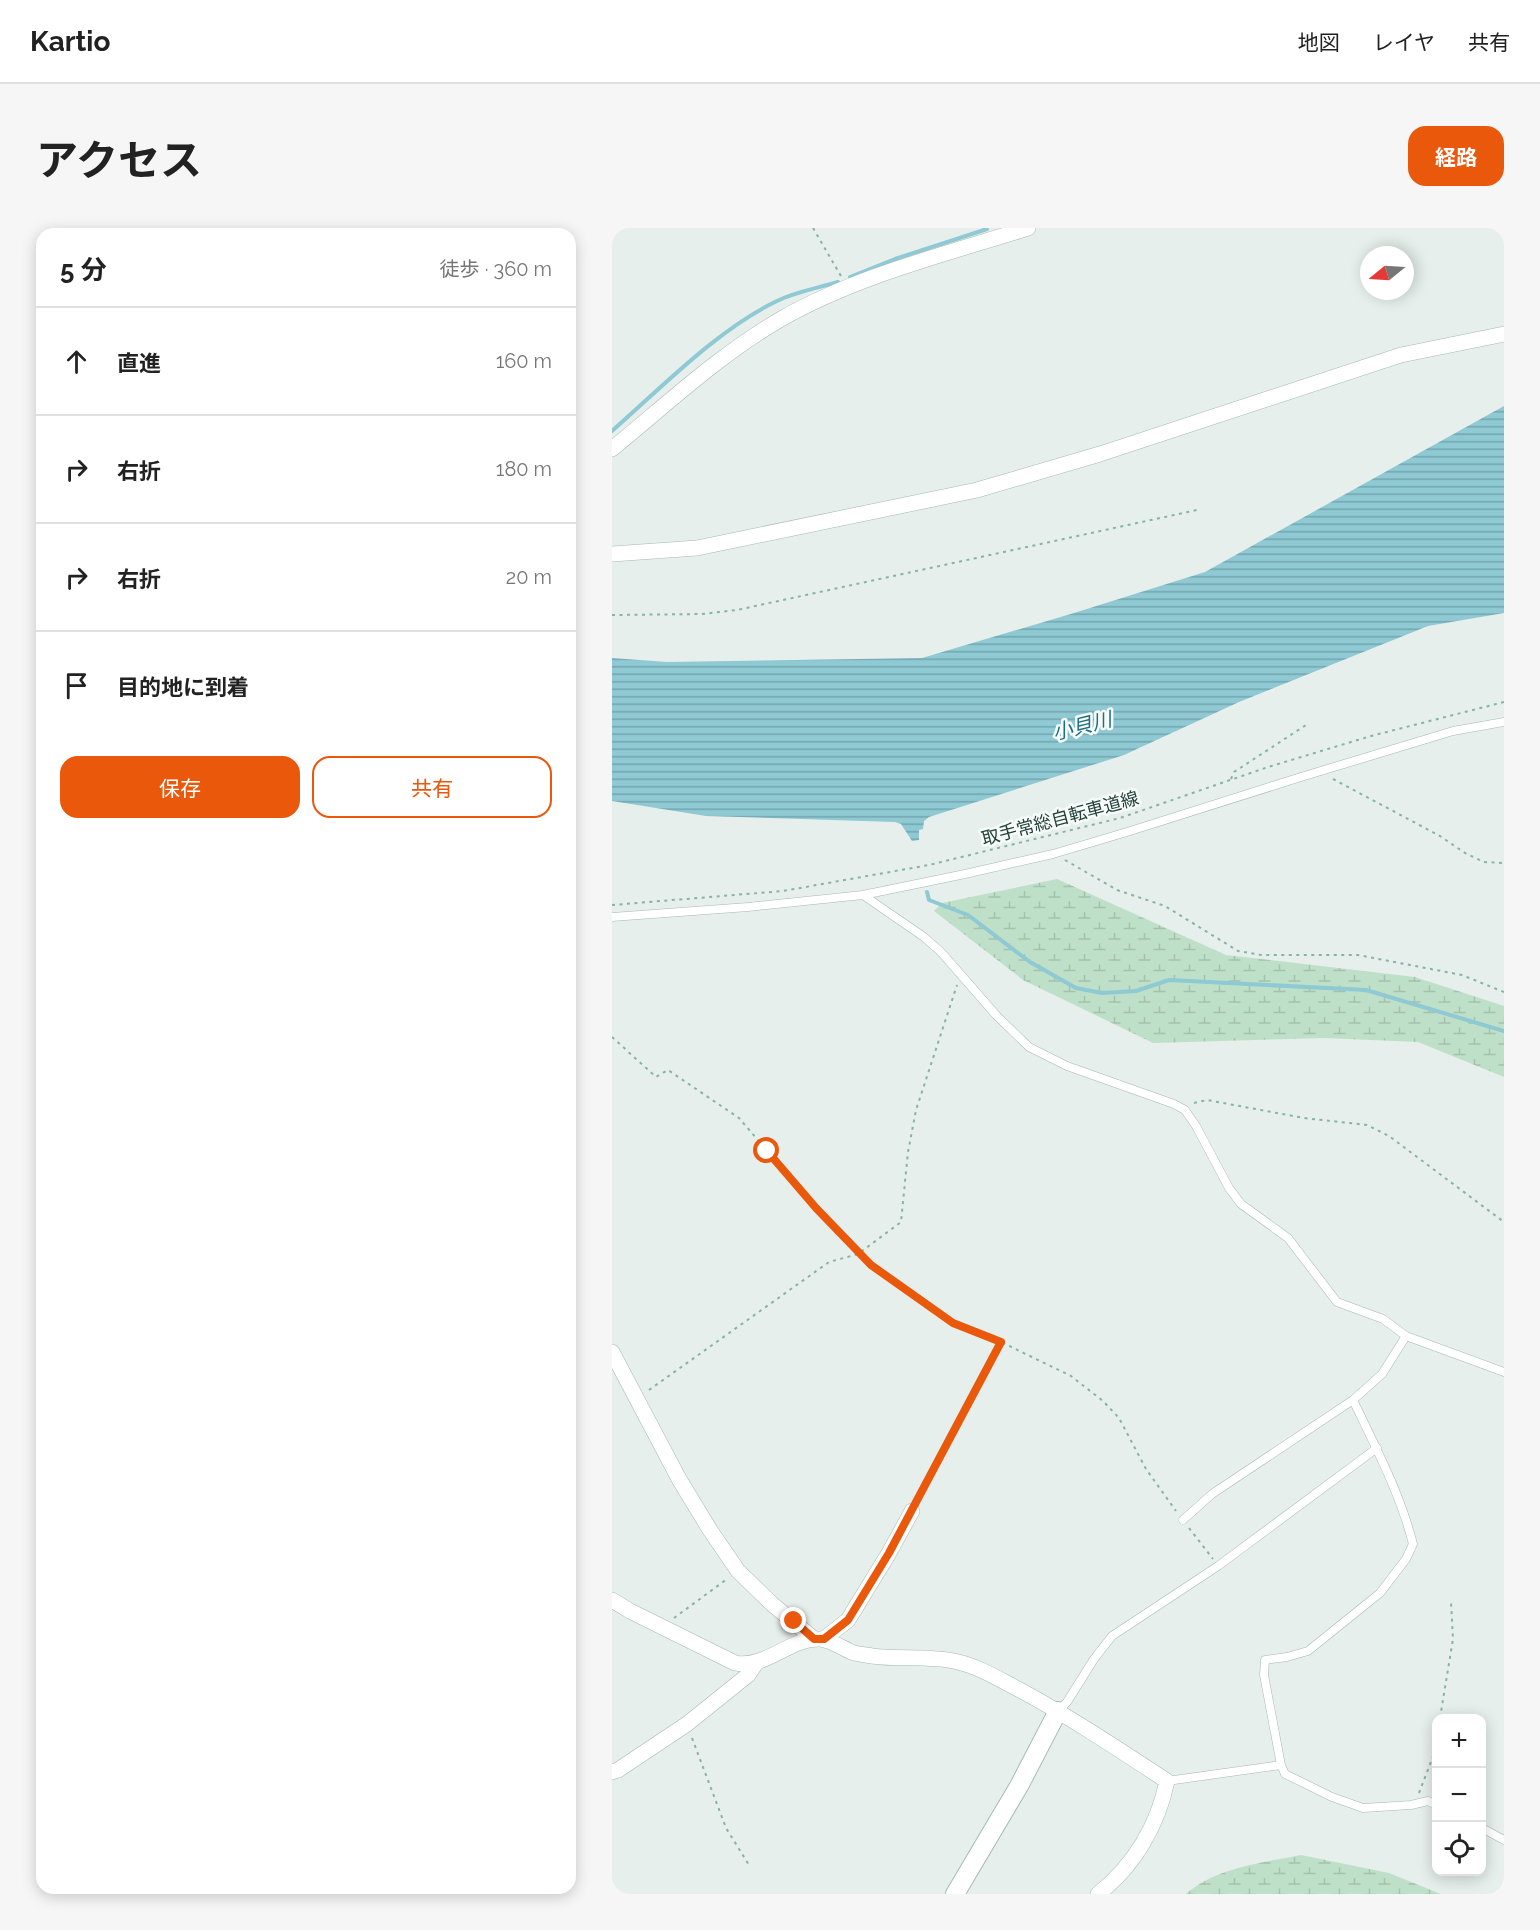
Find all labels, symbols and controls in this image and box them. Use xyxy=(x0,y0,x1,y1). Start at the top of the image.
text: Kartio xyxy=(30,25,110,58)
text: 地図 xyxy=(1298,30,1340,55)
text: レイヤ xyxy=(1373,30,1435,55)
text: 共有 xyxy=(1468,30,1510,55)
button: 経路 xyxy=(1408,126,1504,186)
text: アクセス xyxy=(36,136,202,185)
north arrow xyxy=(1360,246,1414,300)
text: 5 分 xyxy=(60,255,107,285)
text: 徒歩 · 360 m xyxy=(440,257,552,281)
icon: ahead xyxy=(60,345,93,378)
text: 160 m xyxy=(496,349,552,373)
text: 直進 xyxy=(117,350,161,376)
icon: right xyxy=(60,453,93,486)
text: 180 m xyxy=(496,457,552,481)
text: 右折 xyxy=(117,458,161,484)
icon: right xyxy=(60,561,93,594)
text: 20 m xyxy=(506,565,552,589)
text: 右折 xyxy=(117,566,161,592)
icon: arrive xyxy=(60,669,93,702)
text: 目的地に到着 xyxy=(117,674,249,700)
water label: 小貝川 xyxy=(1050,707,1116,745)
button: 保存 xyxy=(60,756,300,818)
button: 共有 xyxy=(312,756,552,818)
street label: 取手常総自転車道線 xyxy=(979,787,1141,849)
route start xyxy=(753,1137,779,1163)
route end xyxy=(780,1607,806,1633)
map controls xyxy=(1432,1714,1486,1876)
button: + xyxy=(1432,1714,1486,1768)
button: − xyxy=(1432,1768,1486,1822)
button: locate xyxy=(1432,1822,1486,1876)

